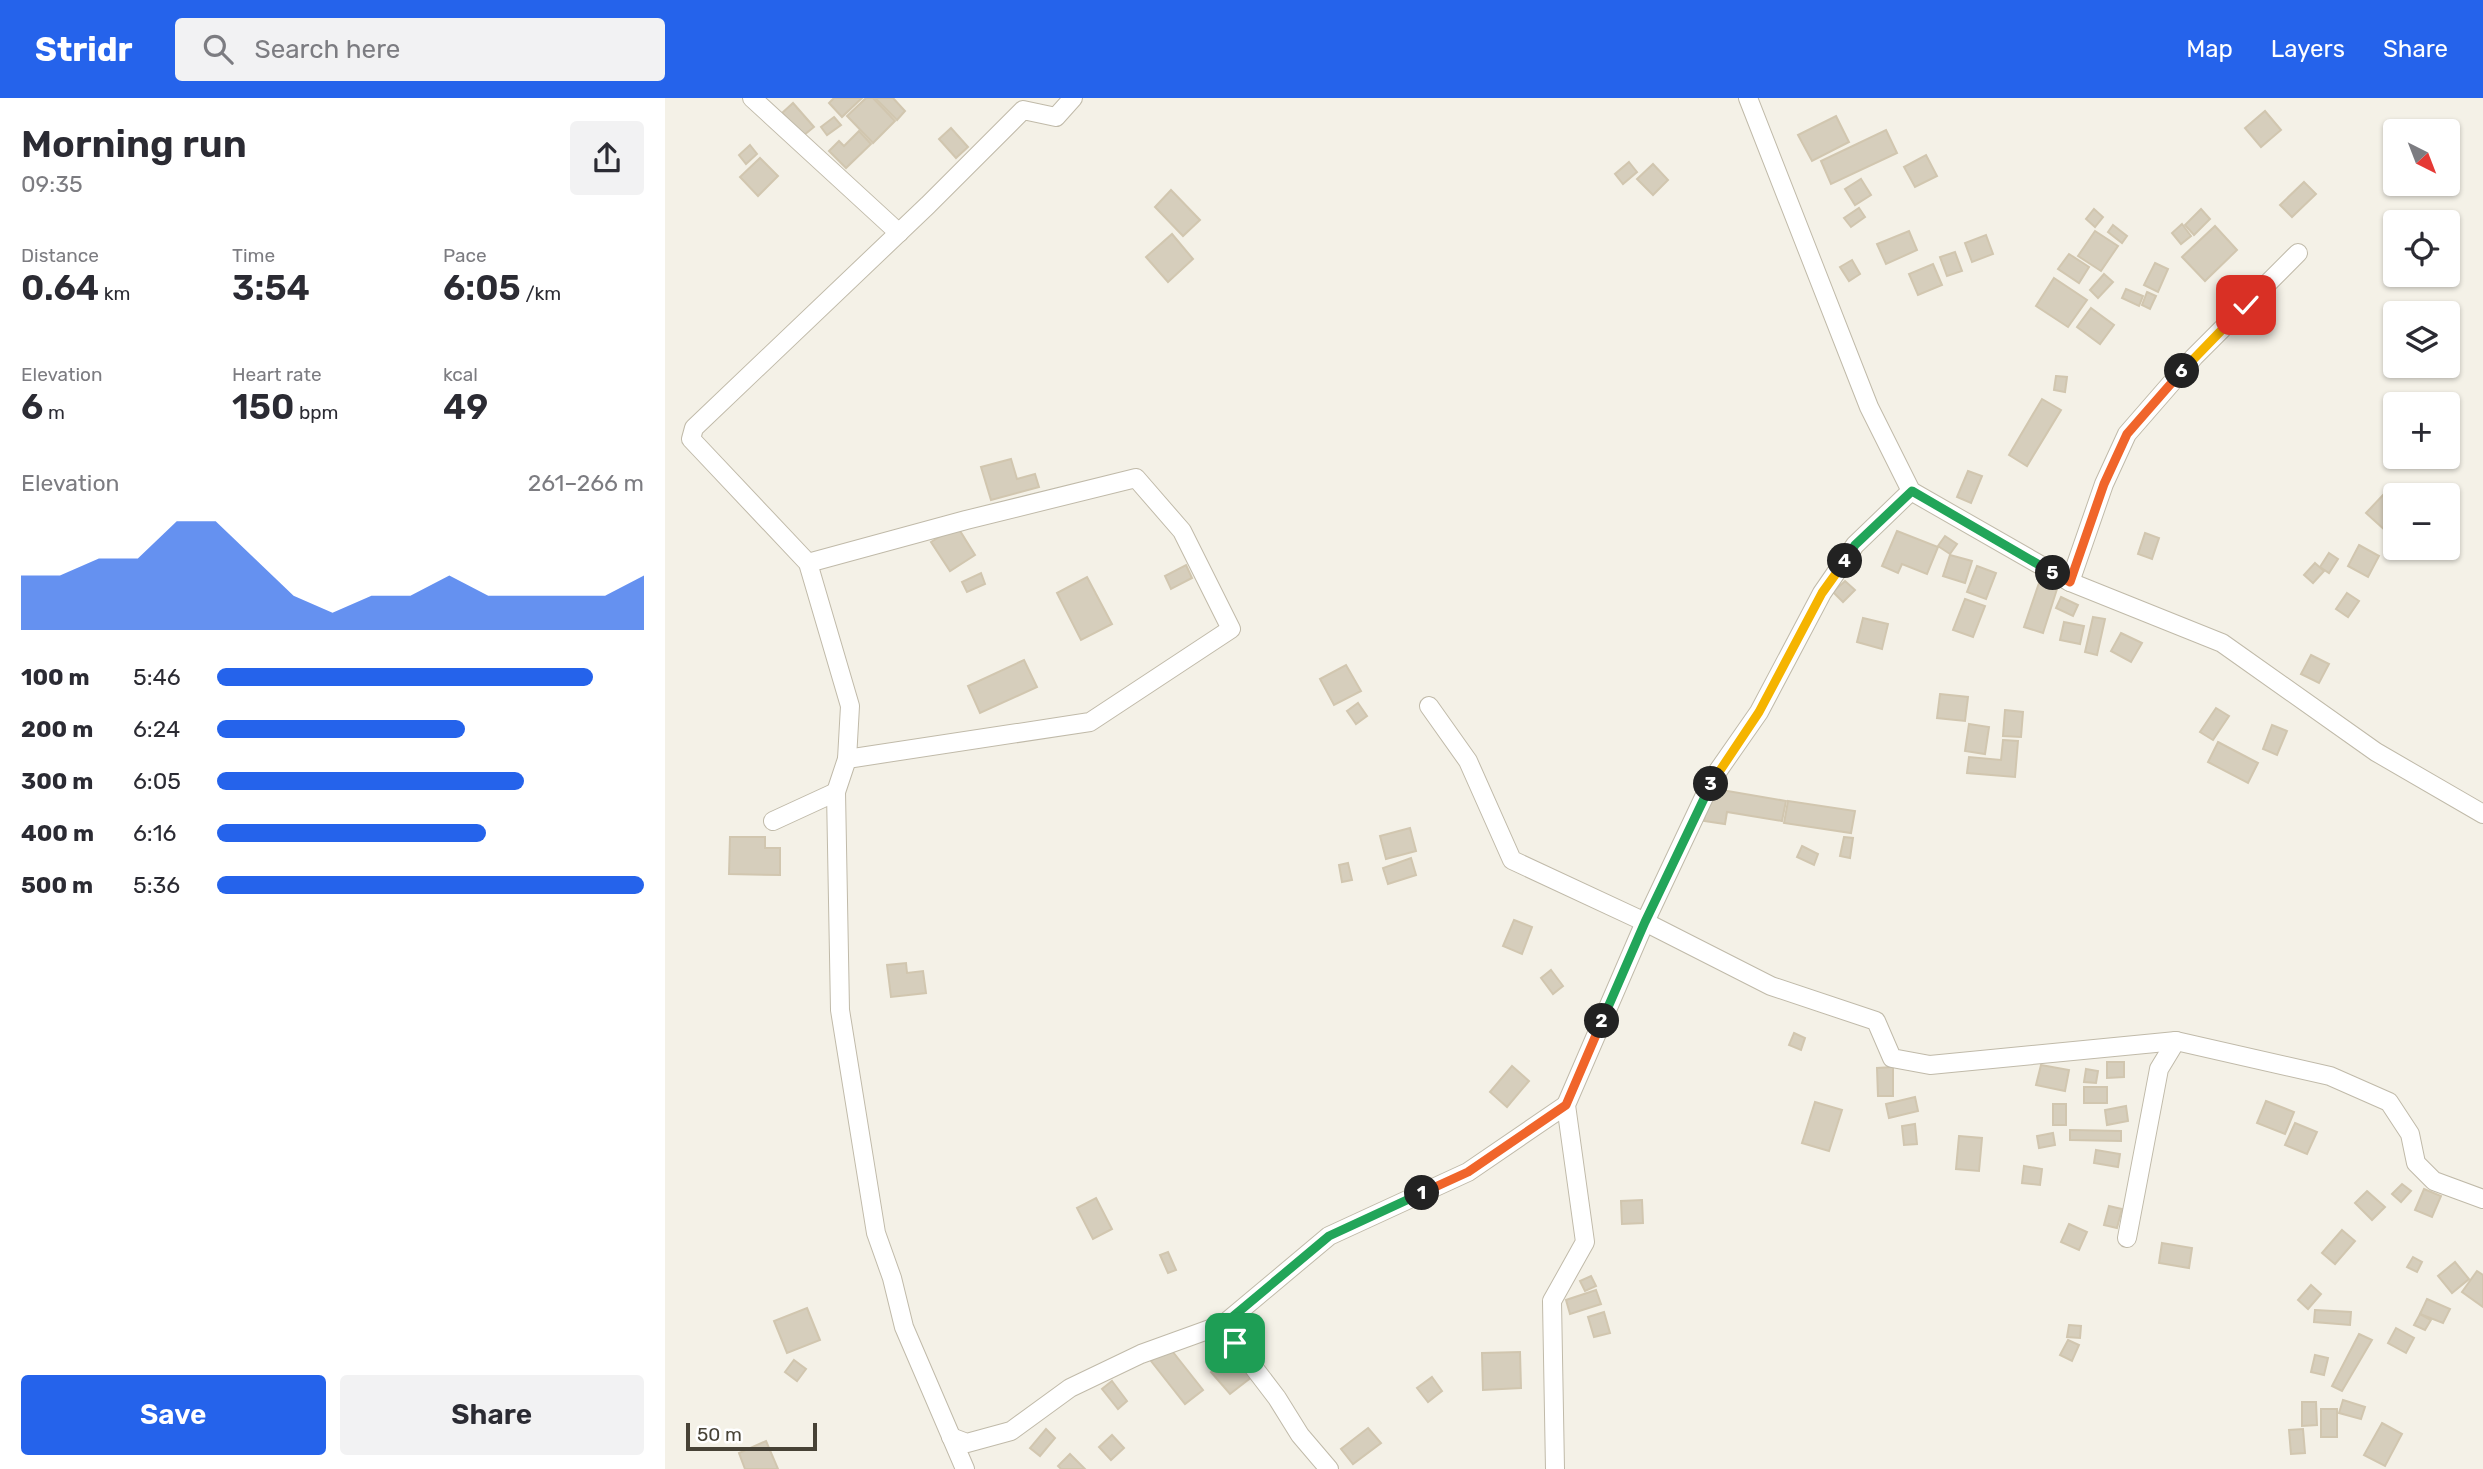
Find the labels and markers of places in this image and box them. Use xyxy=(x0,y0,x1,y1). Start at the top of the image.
pin xyxy=(2216,275,2276,335)
pin: 6 xyxy=(2165,354,2199,388)
pin: 4 xyxy=(1827,544,1863,578)
pin: 5 xyxy=(2035,556,2071,590)
pin: 3 xyxy=(1693,766,1729,802)
pin: 2 xyxy=(1585,1004,1619,1038)
pin: 1 xyxy=(1405,1176,1439,1210)
pin xyxy=(1205,1313,1265,1373)

